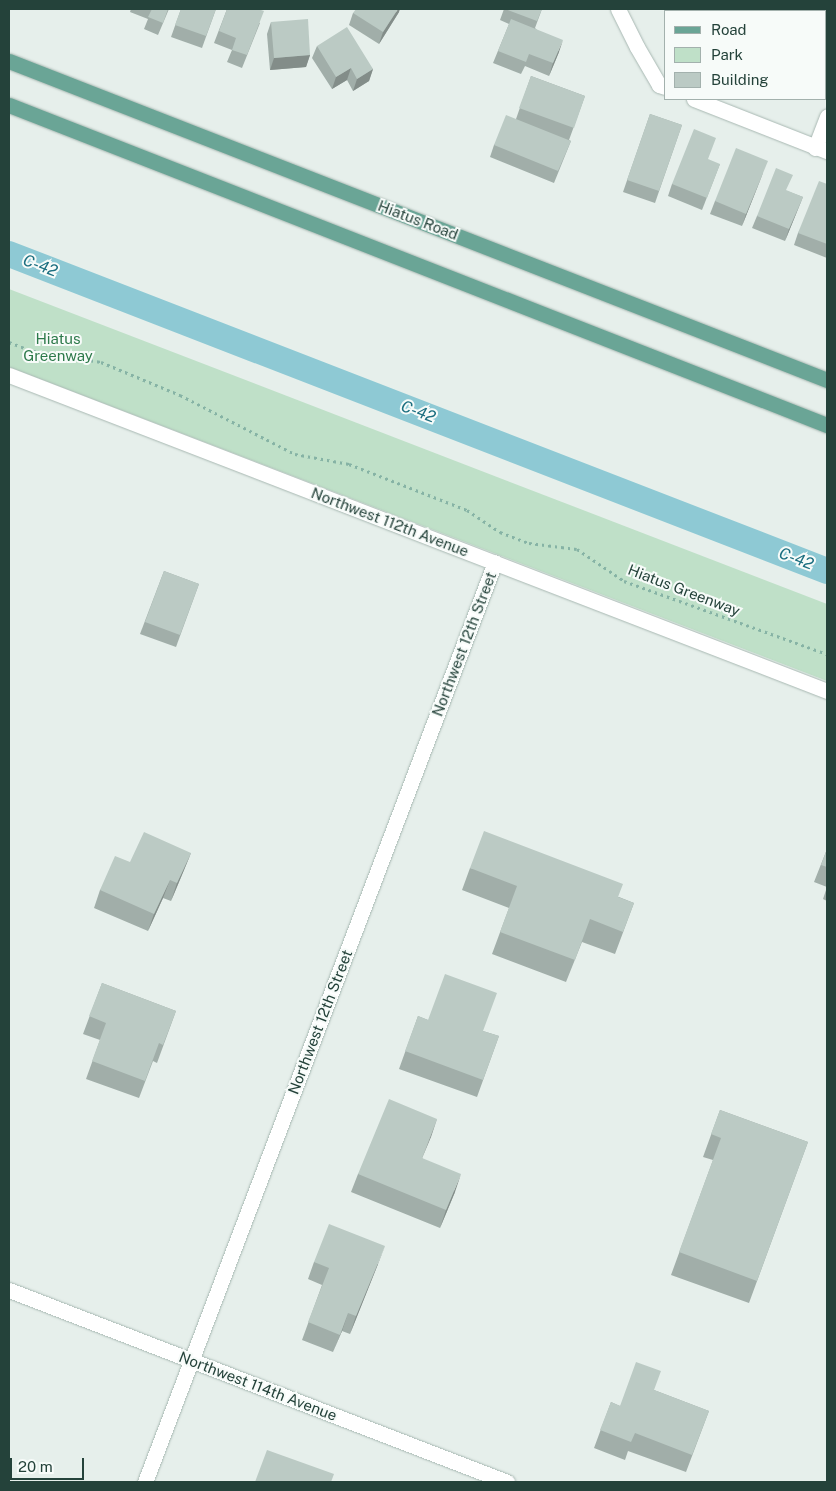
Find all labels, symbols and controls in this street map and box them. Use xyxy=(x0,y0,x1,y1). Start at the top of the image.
legend xyxy=(664,10,826,100)
text: Road xyxy=(711,21,747,38)
text: Park xyxy=(711,46,743,63)
text: Building xyxy=(711,71,769,88)
street label: Hiatus Road xyxy=(375,196,461,244)
water label: C-42 xyxy=(20,251,60,281)
park label: Hiatus Greenway xyxy=(23,329,93,364)
water label: C-42 xyxy=(398,397,438,427)
street label: Northwest 112th Avenue xyxy=(309,484,471,560)
water label: C-42 xyxy=(776,544,816,574)
street label: Hiatus Greenway xyxy=(625,560,743,620)
street label: Northwest 12th Street xyxy=(428,569,500,719)
street label: Northwest 12th Street xyxy=(284,947,356,1097)
street label: Northwest 114th Avenue xyxy=(176,1348,340,1424)
scale bar xyxy=(12,1448,86,1480)
text: 20 m xyxy=(18,1458,53,1475)

